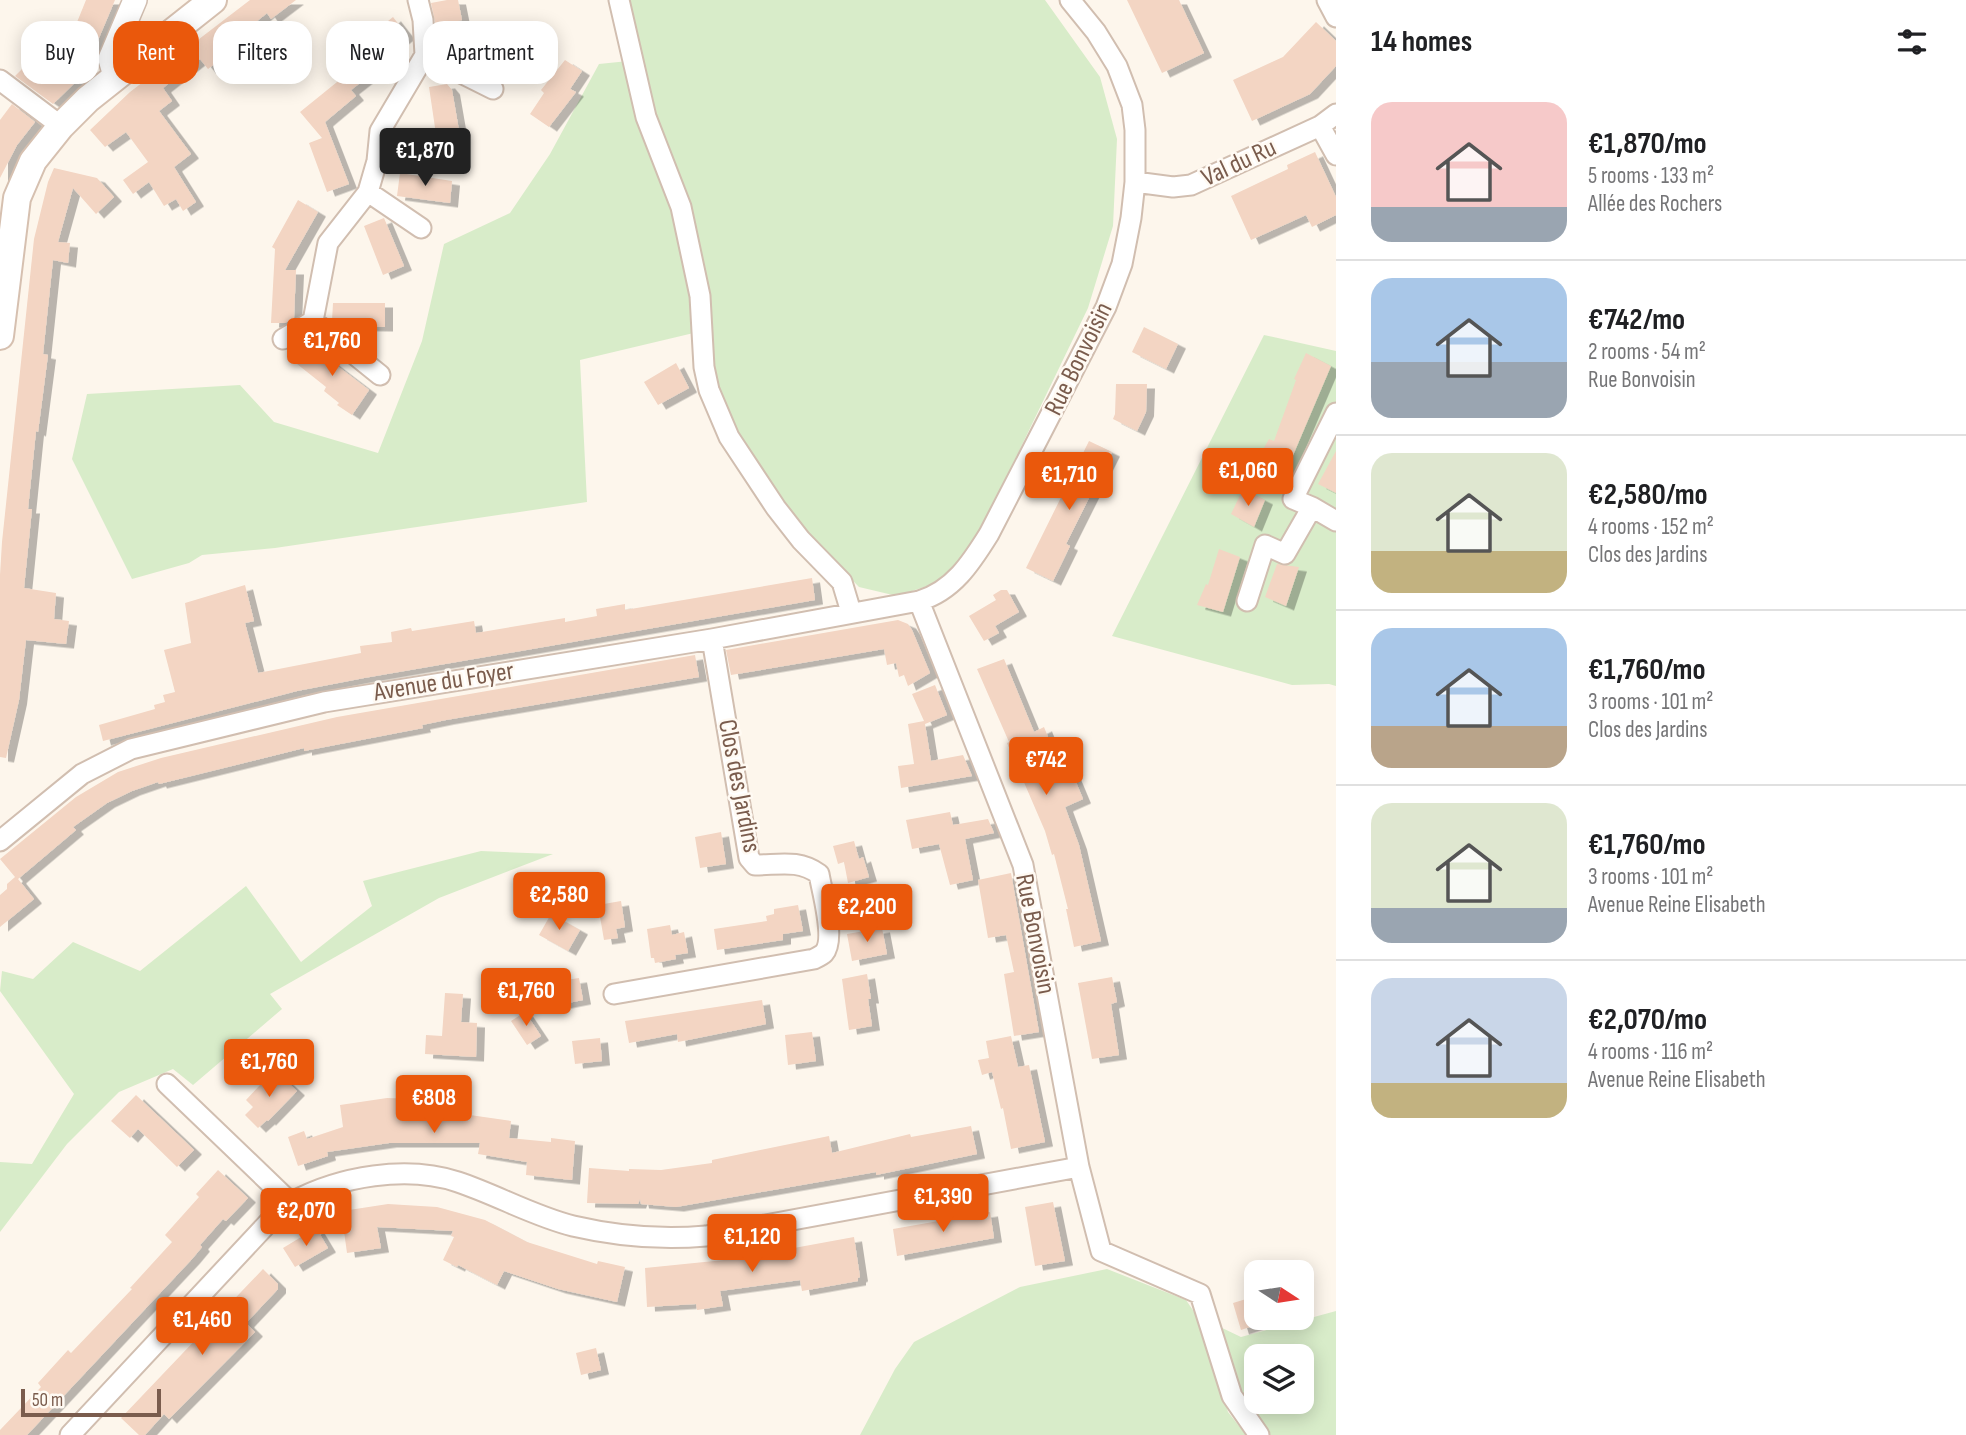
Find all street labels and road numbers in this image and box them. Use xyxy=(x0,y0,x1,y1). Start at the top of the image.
street label: Val du Ru xyxy=(1197,132,1281,194)
street label: Rue Bonvoisin xyxy=(1038,298,1120,420)
street label: Avenue du Foyer xyxy=(371,656,517,709)
street label: Clos des Jardins xyxy=(711,717,767,855)
street label: Rue Bonvoisin xyxy=(1008,871,1062,997)

